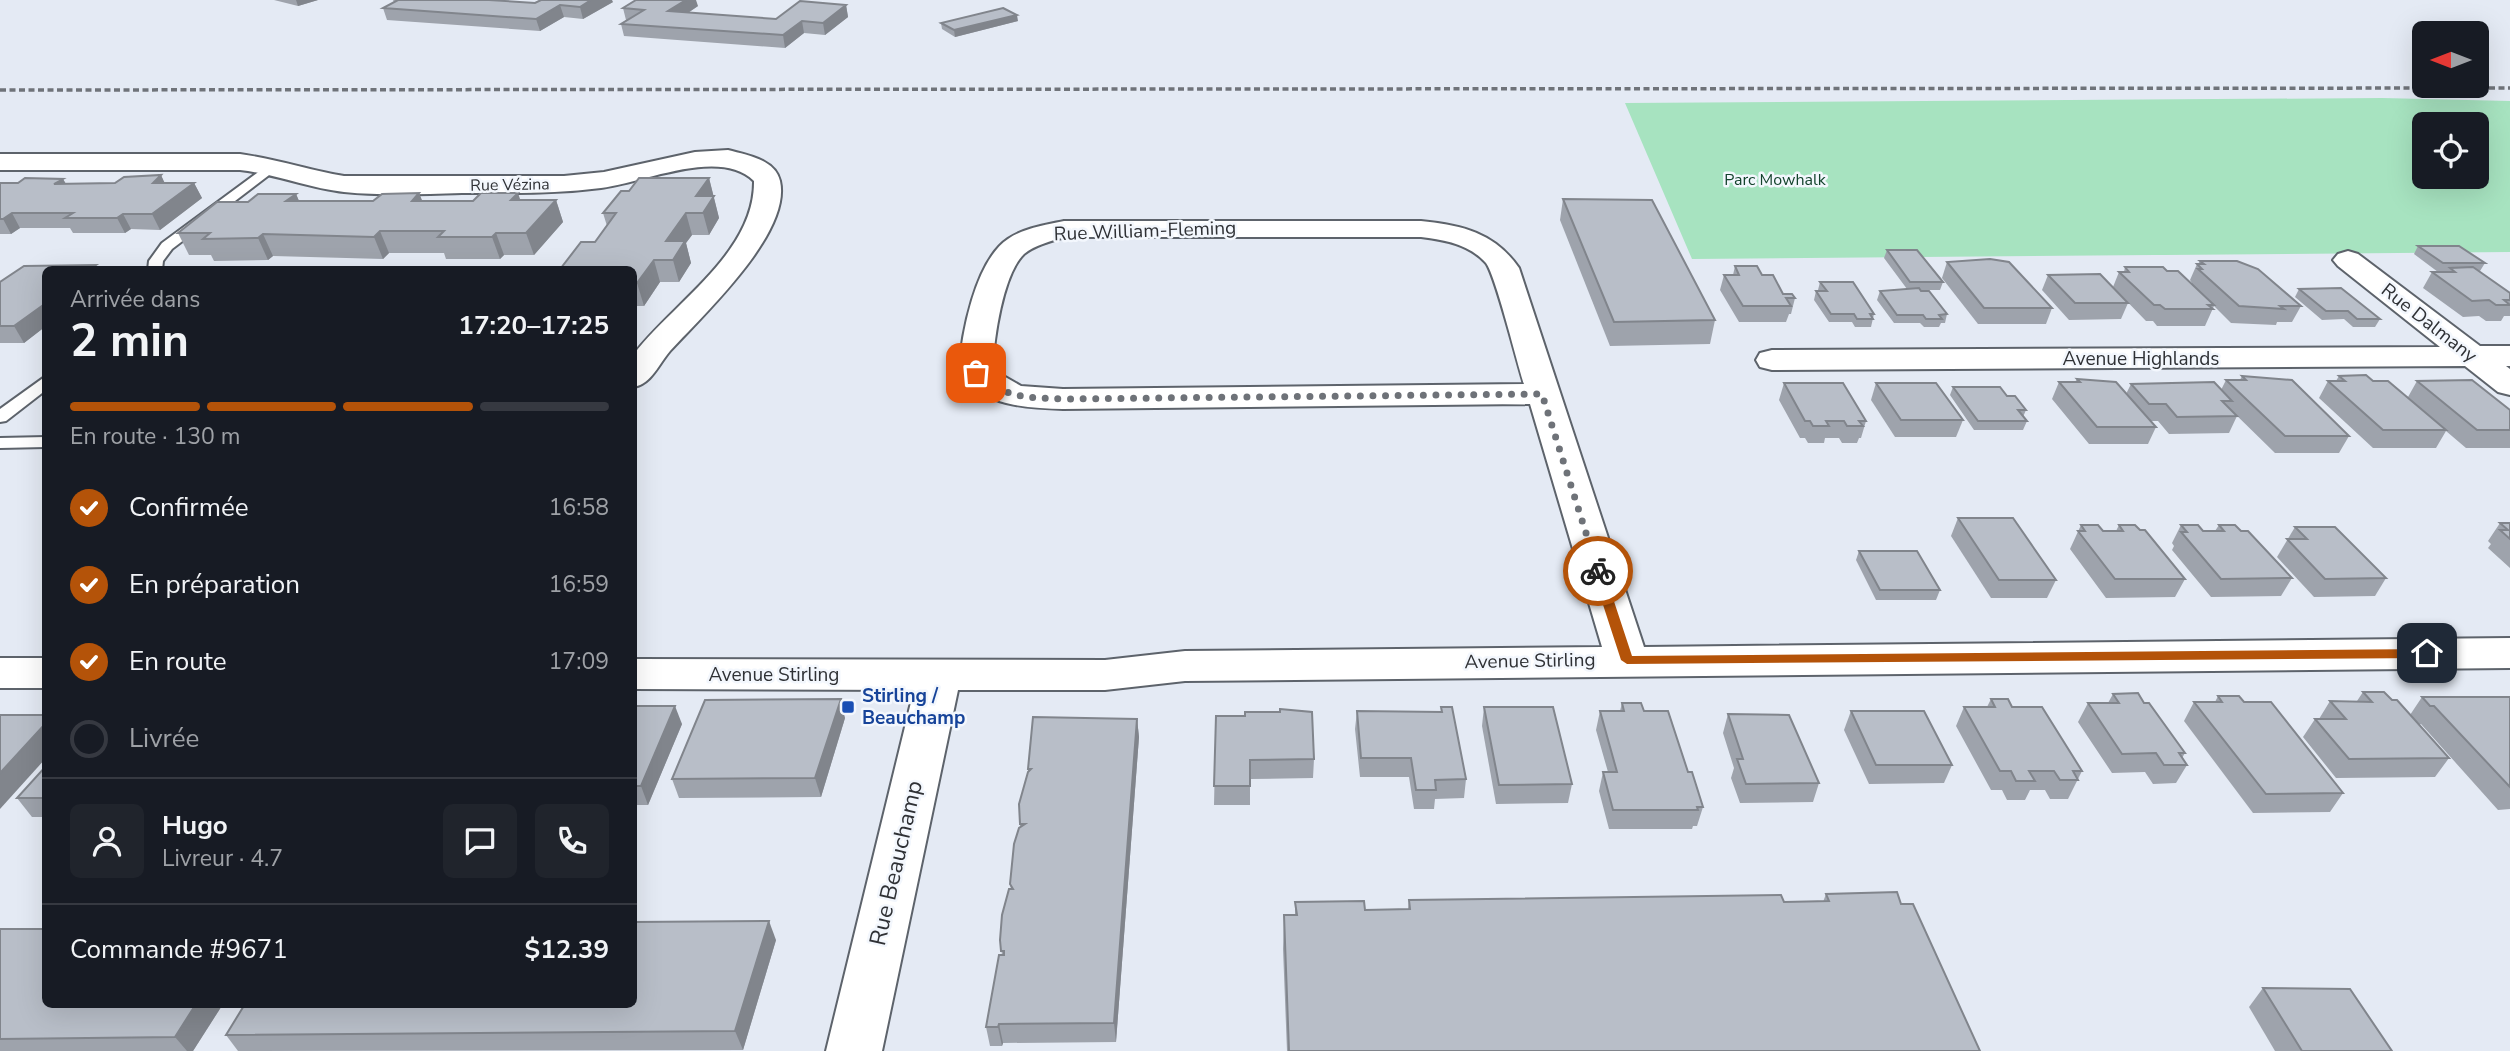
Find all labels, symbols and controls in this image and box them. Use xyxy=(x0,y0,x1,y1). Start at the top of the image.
north arrow xyxy=(2412,21,2488,98)
map controls xyxy=(2412,21,2489,189)
button: locate xyxy=(2412,112,2489,189)
park label: Parc Mowhalk xyxy=(1724,169,1827,191)
street label: Rue Vézina xyxy=(470,173,550,197)
street label: Rue William-Fleming xyxy=(1053,215,1237,247)
street label: Rue Dalmany xyxy=(2376,277,2482,369)
text: Arrivée dans xyxy=(70,284,200,315)
text: 17:20–17:25 xyxy=(458,308,609,343)
text: 2 min xyxy=(70,309,189,372)
pin xyxy=(946,343,1006,403)
street label: Avenue Highlands xyxy=(2062,346,2220,372)
icon: bag xyxy=(957,354,995,392)
text: En route · 130 m xyxy=(70,421,240,452)
icon: check xyxy=(70,489,108,527)
text: Confirmée xyxy=(129,490,249,525)
text: 16:58 xyxy=(549,492,609,523)
courier xyxy=(1563,536,1633,606)
icon: bike xyxy=(1579,552,1617,590)
icon: check xyxy=(70,566,108,604)
text: En préparation xyxy=(129,567,300,602)
text: 16:59 xyxy=(549,569,609,600)
pin xyxy=(2397,623,2457,683)
icon: home xyxy=(2408,634,2446,672)
icon: check xyxy=(70,643,108,681)
text: En route xyxy=(129,644,227,679)
text: 17:09 xyxy=(549,646,609,677)
street label: Avenue Stirling xyxy=(1464,647,1596,675)
street label: Avenue Stirling xyxy=(708,662,840,688)
place label: Stirling / Beauchamp xyxy=(862,683,965,731)
marker: Stirling / Beauchamp xyxy=(840,699,856,715)
text: Livrée xyxy=(129,721,199,756)
street label: Rue Beauchamp xyxy=(862,778,930,948)
button: person xyxy=(70,804,144,878)
button: chat xyxy=(443,804,517,878)
button: phone xyxy=(535,804,609,878)
text: Hugo xyxy=(162,808,228,843)
text: Livreur · 4.7 xyxy=(162,843,283,874)
text: Commande #9671 xyxy=(70,932,288,967)
text: $12.39 xyxy=(525,932,609,967)

